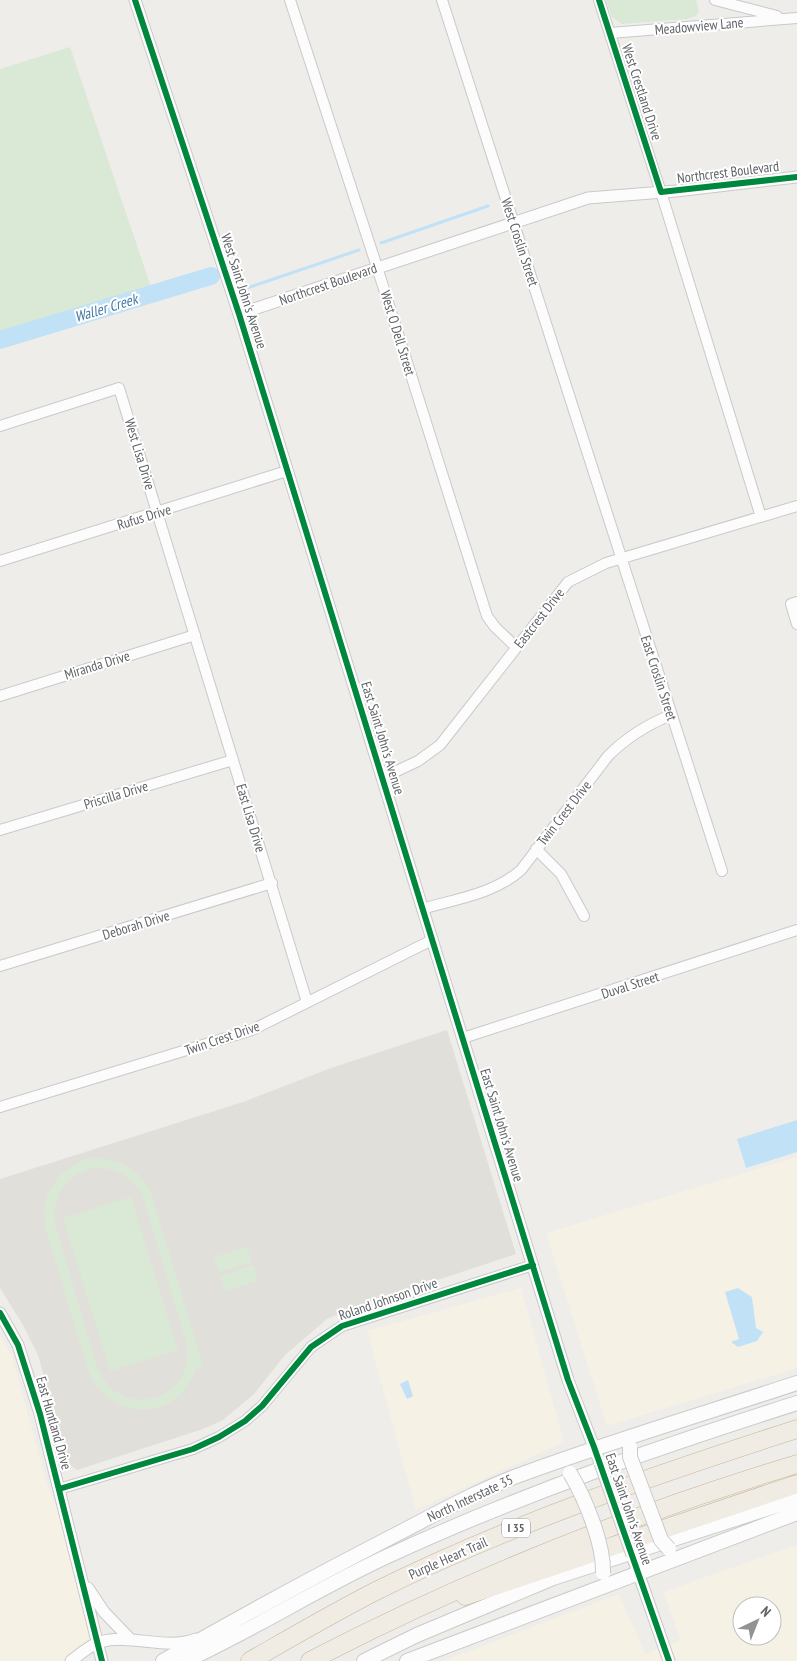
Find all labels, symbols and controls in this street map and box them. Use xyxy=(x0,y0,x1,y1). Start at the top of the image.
street label: Meadowview Lane xyxy=(654,13,744,39)
street label: West Crestland Drive xyxy=(618,42,666,143)
street label: Northcrest Boulevard xyxy=(676,157,780,187)
street label: West Croslin Street xyxy=(497,196,543,288)
street label: West Saint John's Avenue xyxy=(217,231,271,351)
street label: Northcrest Boulevard xyxy=(277,259,379,309)
water label: Waller Creek xyxy=(72,288,142,326)
street label: West O Dell Street xyxy=(376,288,420,378)
street label: West Lisa Drive xyxy=(121,416,159,492)
street label: Rufus Drive xyxy=(115,500,173,534)
street label: Eastcrest Drive xyxy=(510,584,568,652)
street label: East Croslin Street xyxy=(637,633,681,723)
street label: Miranda Drive xyxy=(62,646,132,683)
street label: East Saint John's Avenue xyxy=(357,679,409,797)
street label: Priscilla Drive xyxy=(82,777,150,813)
street label: Twin Crest Drive xyxy=(533,777,595,849)
street label: East Lisa Drive xyxy=(232,782,270,855)
street label: Deborah Drive xyxy=(100,906,172,944)
street label: Duval Street xyxy=(599,967,661,1003)
street label: Twin Crest Drive xyxy=(182,1017,262,1059)
street label: East Saint John's Avenue xyxy=(476,1066,528,1184)
street label: Roland Johnson Drive xyxy=(336,1274,440,1324)
street label: East Huntland Drive xyxy=(32,1374,76,1472)
street label: East Saint John's Avenue xyxy=(601,1451,657,1567)
street label: North Interstate 35 xyxy=(424,1470,516,1526)
road number: I 35 xyxy=(502,1519,530,1538)
street label: Purple Heart Trail xyxy=(406,1532,491,1583)
north arrow xyxy=(732,1596,782,1646)
text: N xyxy=(757,1602,775,1621)

